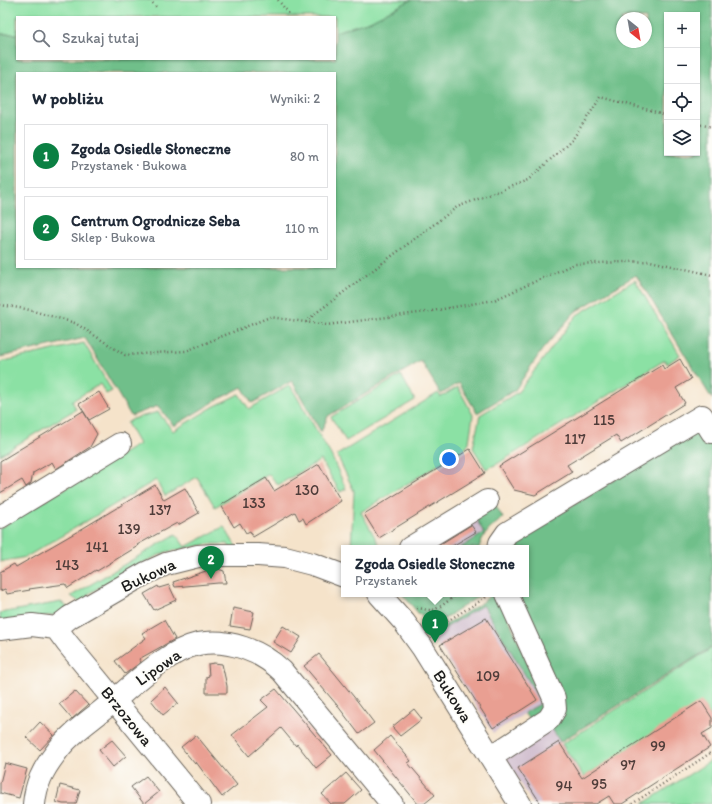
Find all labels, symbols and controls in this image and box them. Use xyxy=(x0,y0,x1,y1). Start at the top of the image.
north arrow xyxy=(616,12,652,48)
map controls xyxy=(664,12,700,156)
button: + xyxy=(664,12,700,48)
search box xyxy=(16,16,336,60)
icon: search xyxy=(30,27,52,49)
text: Szukaj tutaj xyxy=(62,29,139,47)
button: − xyxy=(664,48,700,84)
button: locate xyxy=(664,84,700,120)
text: W pobliżu xyxy=(32,88,103,108)
text: Wyniki: 2 xyxy=(270,91,320,106)
button: layers xyxy=(664,120,700,156)
text: Zgoda Osiedle Słoneczne xyxy=(71,140,231,158)
text: 1 xyxy=(43,149,49,164)
text: 80 m xyxy=(290,149,319,164)
text: Przystanek · Bukowa xyxy=(71,158,187,173)
text: Centrum Ogrodnicze Seba xyxy=(71,212,240,230)
text: 2 xyxy=(43,221,49,236)
text: 110 m xyxy=(285,221,319,236)
text: Sklep · Bukowa xyxy=(71,230,155,245)
house number: 115 xyxy=(593,411,615,429)
house number: 117 xyxy=(564,430,586,448)
your location xyxy=(439,449,459,469)
house number: 130 xyxy=(295,481,319,499)
house number: 133 xyxy=(242,494,266,512)
house number: 137 xyxy=(149,501,172,519)
house number: 139 xyxy=(118,520,141,538)
house number: 141 xyxy=(86,538,109,556)
popup xyxy=(341,545,529,597)
pin: 2 xyxy=(198,546,224,579)
street label: Bukowa xyxy=(117,554,179,596)
text: Zgoda Osiedle Słoneczne xyxy=(355,555,515,573)
house number: 143 xyxy=(55,556,79,574)
text: Przystanek xyxy=(355,573,417,588)
pin: 1 xyxy=(422,610,448,643)
street label: Lipowa xyxy=(131,644,185,690)
street label: Bukowa xyxy=(429,666,477,726)
house number: 109 xyxy=(476,667,500,685)
street label: Brzozowa xyxy=(97,682,157,750)
house number: 99 xyxy=(650,737,666,755)
house number: 97 xyxy=(620,756,636,774)
house number: 95 xyxy=(591,775,607,793)
house number: 94 xyxy=(556,777,572,795)

